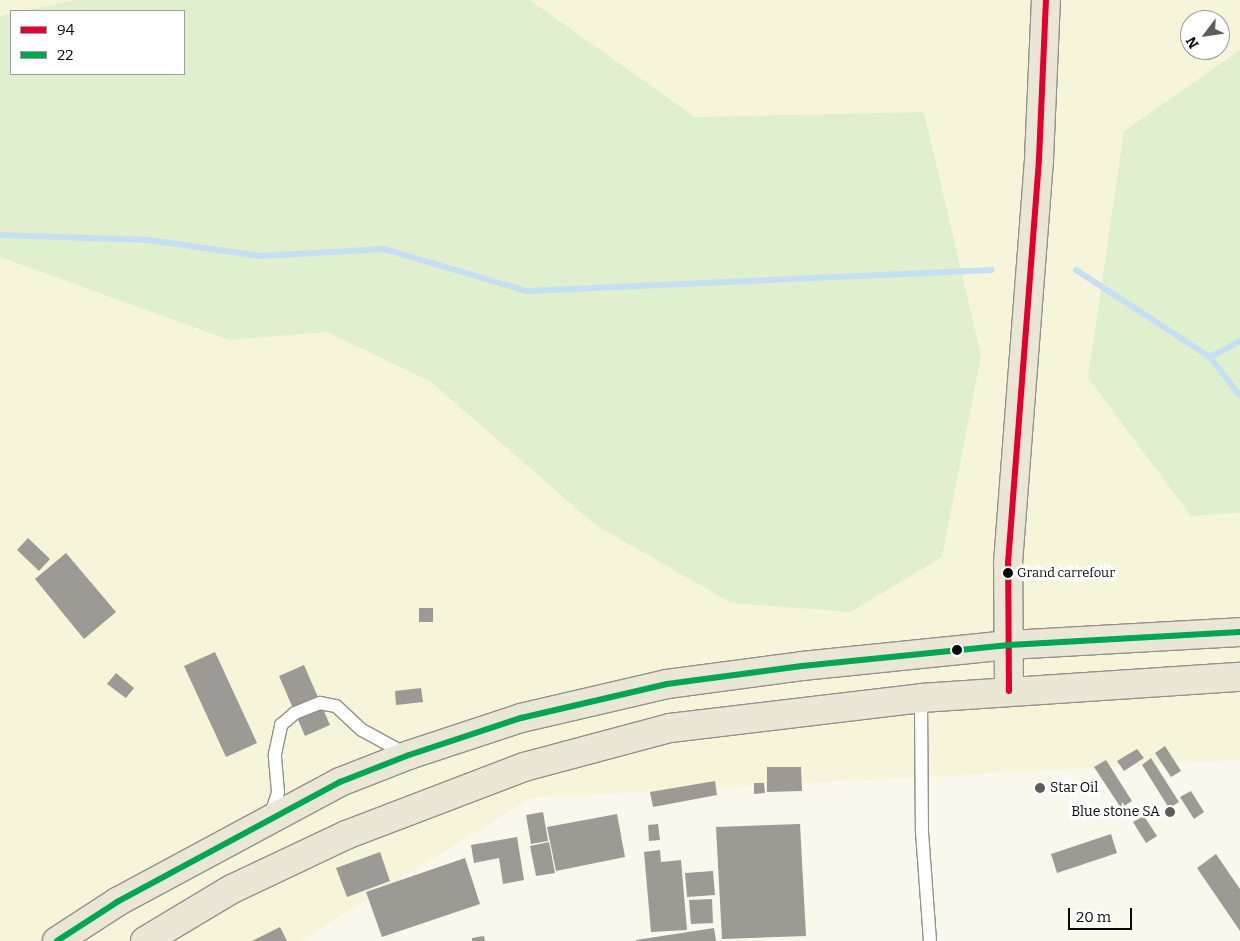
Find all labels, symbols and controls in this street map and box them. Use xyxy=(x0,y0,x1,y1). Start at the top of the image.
legend xyxy=(10,10,185,75)
north arrow xyxy=(1180,10,1230,60)
text: 94 xyxy=(57,21,75,39)
text: N xyxy=(1183,33,1203,51)
text: 22 xyxy=(57,46,73,64)
place label: Grand carrefour xyxy=(1017,565,1115,581)
marker: Grand carrefour xyxy=(1003,568,1013,578)
unlabelled marker xyxy=(952,645,962,655)
place label: Star Oil xyxy=(1050,780,1098,796)
marker: Star Oil xyxy=(1034,782,1046,794)
place label: Blue stone SA xyxy=(1071,804,1160,820)
marker: Blue stone SA xyxy=(1164,806,1176,818)
scale bar xyxy=(1070,898,1134,930)
text: 20 m xyxy=(1076,908,1111,926)

